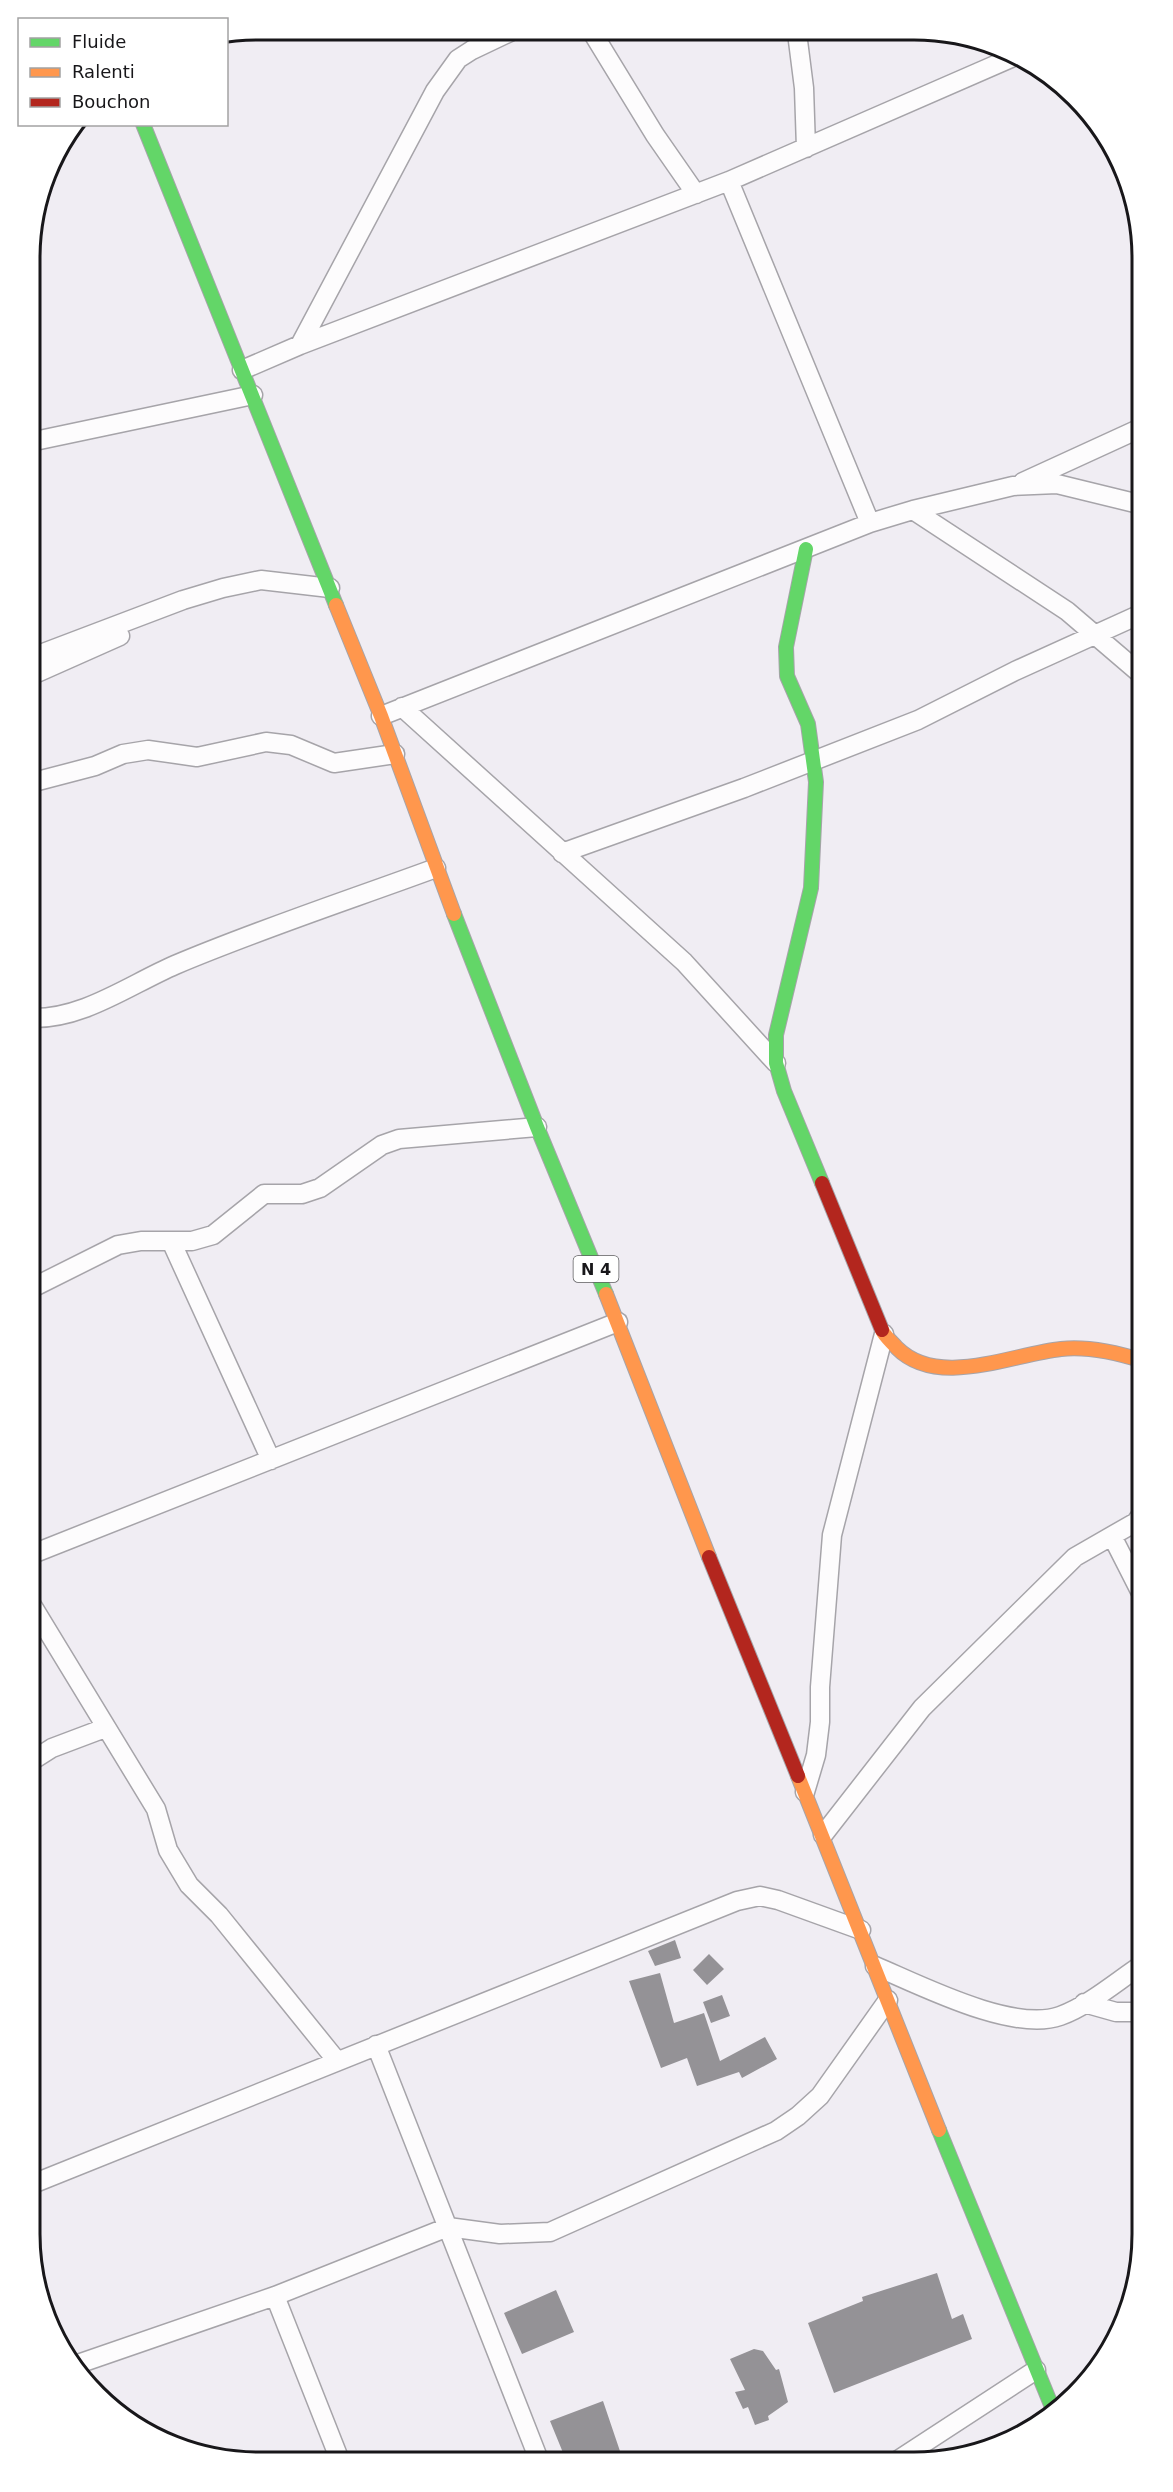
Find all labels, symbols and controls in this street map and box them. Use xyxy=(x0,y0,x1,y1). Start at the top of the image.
legend xyxy=(18,18,228,126)
text: Fluide xyxy=(72,31,126,52)
text: Ralenti xyxy=(72,61,135,82)
text: Bouchon xyxy=(72,91,151,112)
road number: N 4 xyxy=(574,1256,618,1282)

